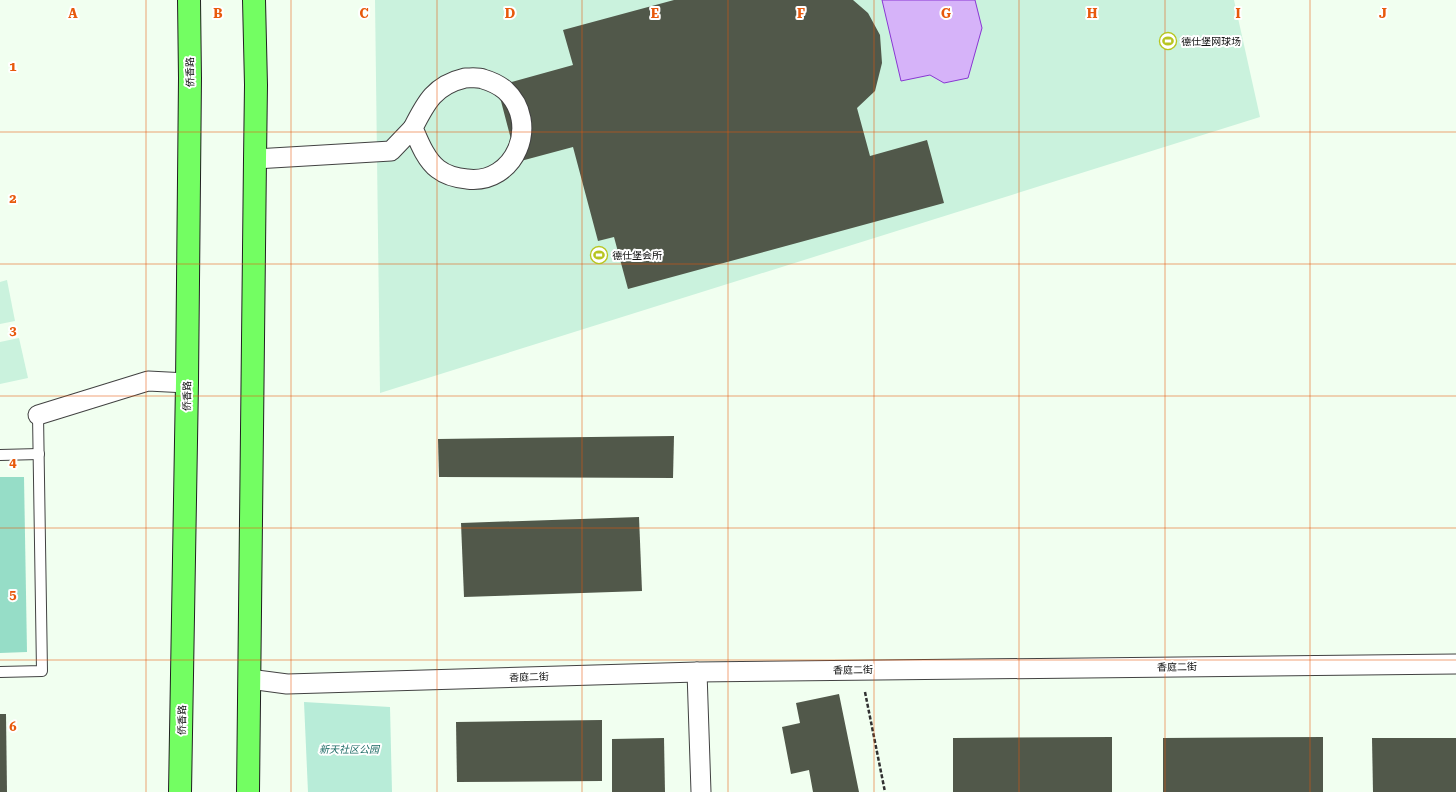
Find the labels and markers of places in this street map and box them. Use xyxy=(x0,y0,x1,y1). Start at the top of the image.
sports icon: 德仕堡网球场 xyxy=(1158,31,1178,51)
place label: 德仕堡网球场 xyxy=(1181,36,1241,47)
sports icon: 德仕堡会所 xyxy=(589,245,609,265)
place label: 德仕堡会所 xyxy=(612,250,662,261)

